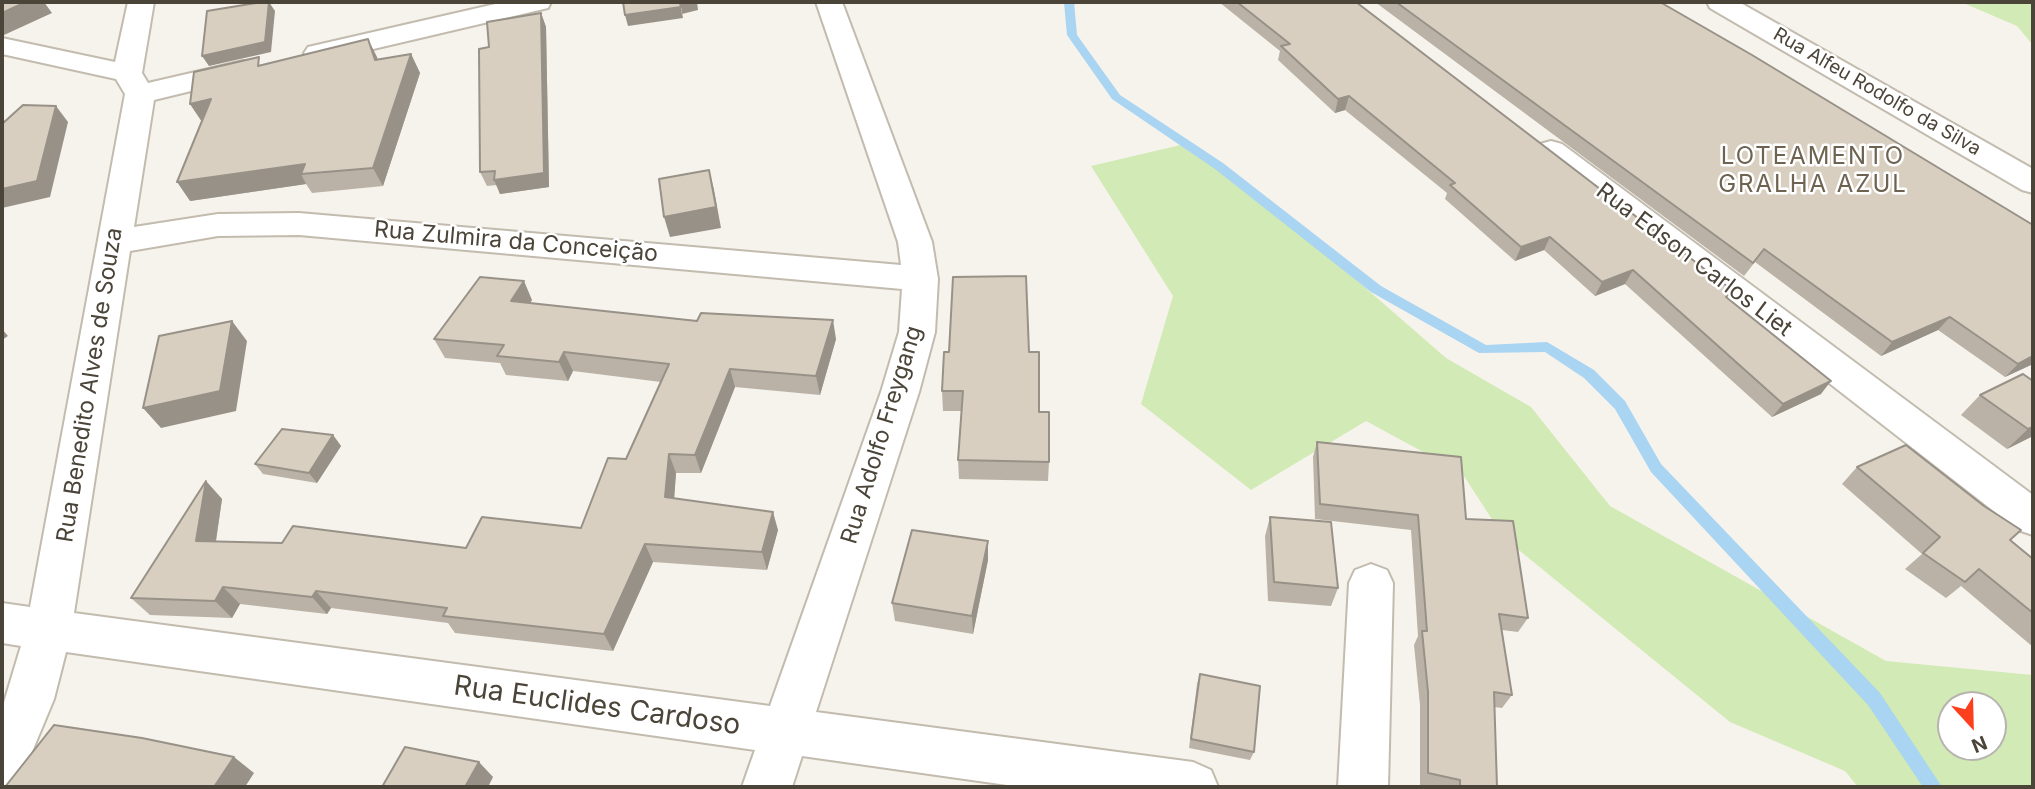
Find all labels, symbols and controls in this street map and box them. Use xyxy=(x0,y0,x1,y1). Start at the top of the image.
street label: Rua Alfeu Rodolfo da Silva xyxy=(1769,23,1985,161)
district label: LOTEAMENTO GRALHA AZUL xyxy=(1720,143,1906,199)
street label: Rua Edson Carlos Liet xyxy=(1591,177,1797,343)
street label: Rua Zulmira da Conceição xyxy=(373,216,659,268)
street label: Rua Benedito Alves de Souza xyxy=(51,226,129,544)
street label: Rua Adolfo Freygang xyxy=(836,323,928,547)
street label: Rua Euclides Cardoso xyxy=(452,669,742,743)
north arrow xyxy=(1937,691,2007,761)
text: N xyxy=(1968,731,1990,757)

